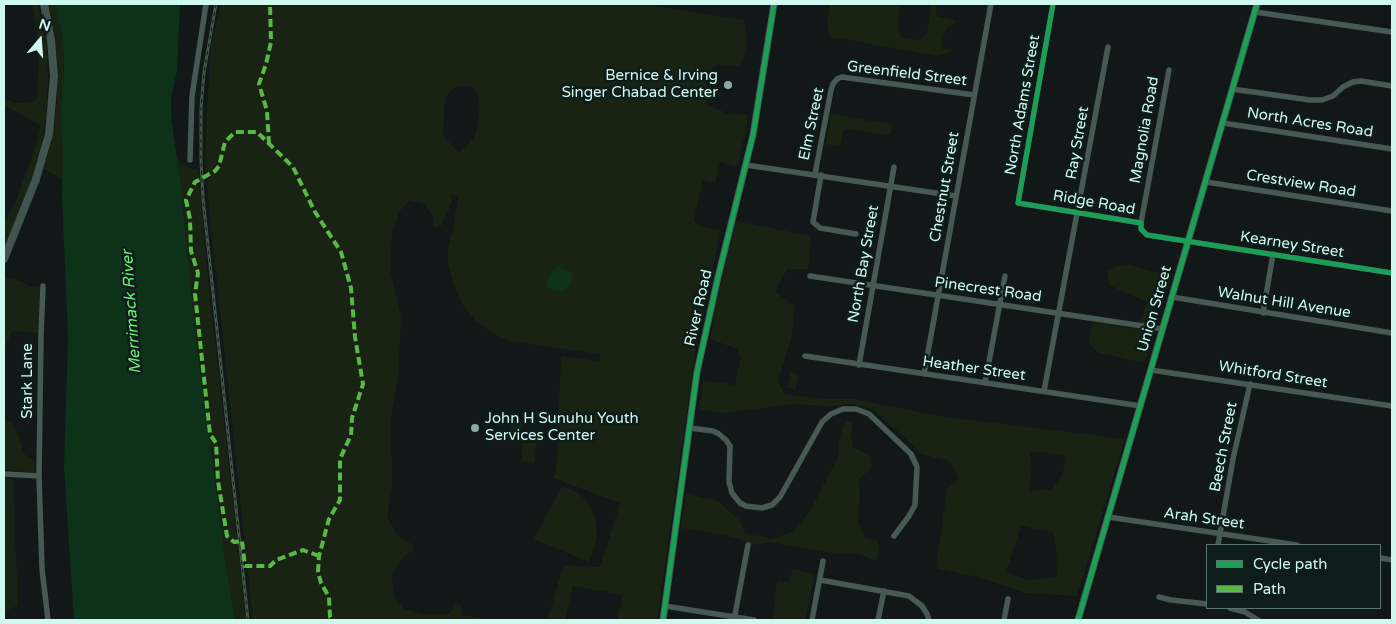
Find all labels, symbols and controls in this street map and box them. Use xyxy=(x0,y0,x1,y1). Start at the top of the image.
north arrow xyxy=(15,15,65,65)
text: N xyxy=(37,15,53,35)
street label: North Adams Street xyxy=(1002,33,1044,177)
street label: Greenfield Street xyxy=(846,58,968,90)
place label: Bernice & Irving Singer Chabad Center xyxy=(562,67,718,102)
street label: Magnolia Road xyxy=(1127,75,1163,185)
marker: Bernice & Irving Singer Chabad Center xyxy=(722,79,734,91)
street label: Elm Street xyxy=(796,86,828,162)
street label: North Acres Road xyxy=(1246,104,1374,142)
street label: Ray Street xyxy=(1063,105,1093,181)
street label: Chestnut Street xyxy=(926,130,964,244)
street label: Crestview Road xyxy=(1245,166,1357,202)
street label: Ridge Road xyxy=(1051,187,1137,219)
street label: North Bay Street xyxy=(845,204,883,324)
street label: Kearney Street xyxy=(1239,228,1345,262)
water label: Merrimack River xyxy=(118,249,146,375)
street label: Union Street xyxy=(1134,264,1176,354)
street label: River Road xyxy=(681,268,717,348)
street label: Pinecrest Road xyxy=(933,274,1043,306)
street label: Walnut Hill Avenue xyxy=(1216,284,1352,322)
street label: Stark Lane xyxy=(19,343,37,419)
street label: Heather Street xyxy=(921,353,1027,385)
street label: Whitford Street xyxy=(1217,358,1329,392)
street label: Beech Street xyxy=(1206,401,1242,493)
place label: John H Sunuhu Youth Services Center xyxy=(485,410,639,445)
marker: John H Sunuhu Youth Services Center xyxy=(469,422,481,434)
street label: Arah Street xyxy=(1163,504,1245,534)
legend xyxy=(1206,544,1381,609)
text: Cycle path xyxy=(1253,555,1327,573)
text: Path xyxy=(1253,580,1286,598)

